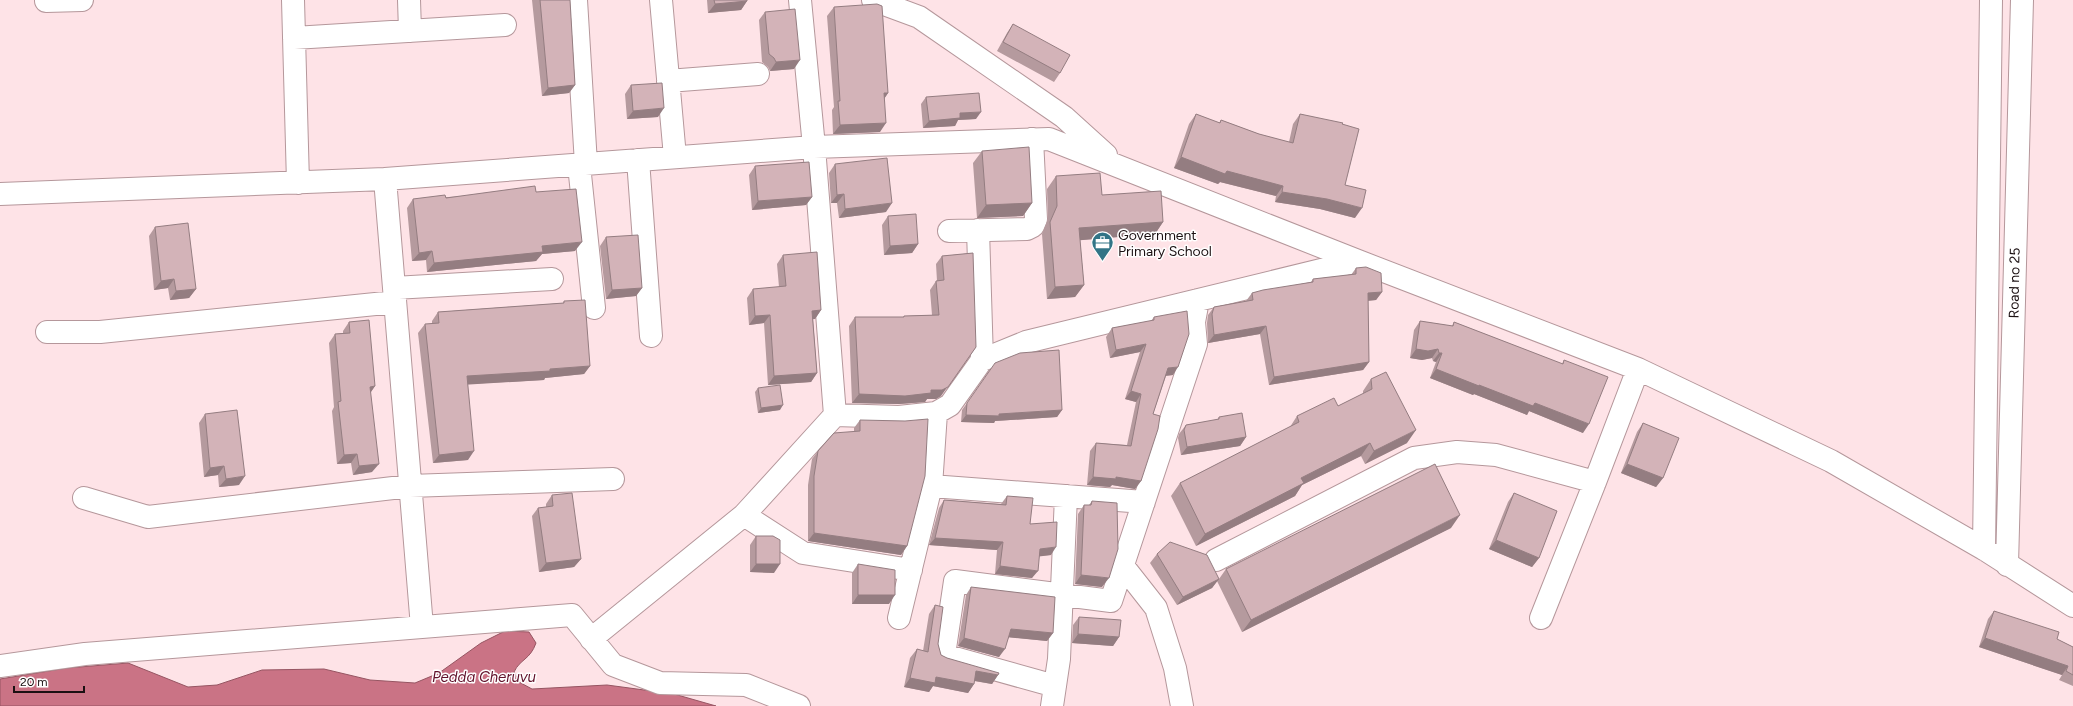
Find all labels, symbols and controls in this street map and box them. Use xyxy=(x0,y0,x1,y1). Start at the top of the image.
place label: Government Primary School xyxy=(1118,227,1212,260)
office icon: Government Primary School xyxy=(1090,230,1116,263)
street label: Road no 25 xyxy=(2005,247,2024,319)
scale bar xyxy=(14,668,84,694)
water label: Pedda Cheruvu xyxy=(432,668,536,686)
text: 20 m xyxy=(20,675,48,689)

